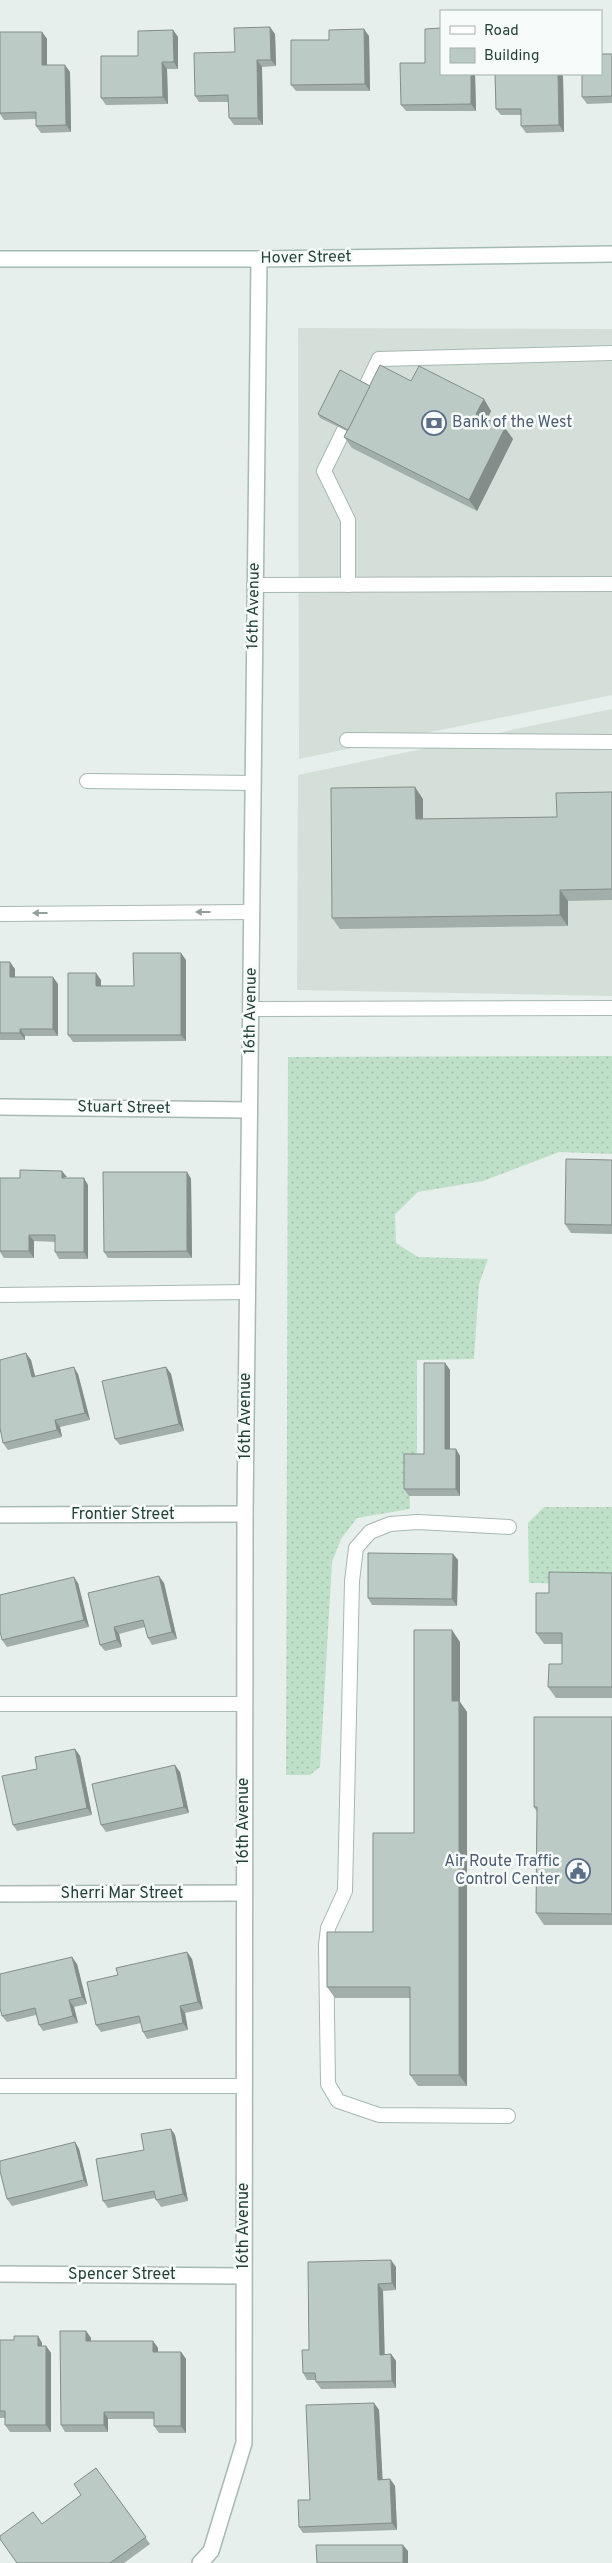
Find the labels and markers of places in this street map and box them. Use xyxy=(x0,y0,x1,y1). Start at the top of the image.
bank icon: Bank of the West xyxy=(421,410,447,436)
place label: Bank of the West xyxy=(452,413,572,433)
place label: Air Route Traffic Control Center xyxy=(444,1852,560,1890)
public building icon: Air Route Traffic Control Center xyxy=(565,1858,591,1884)

